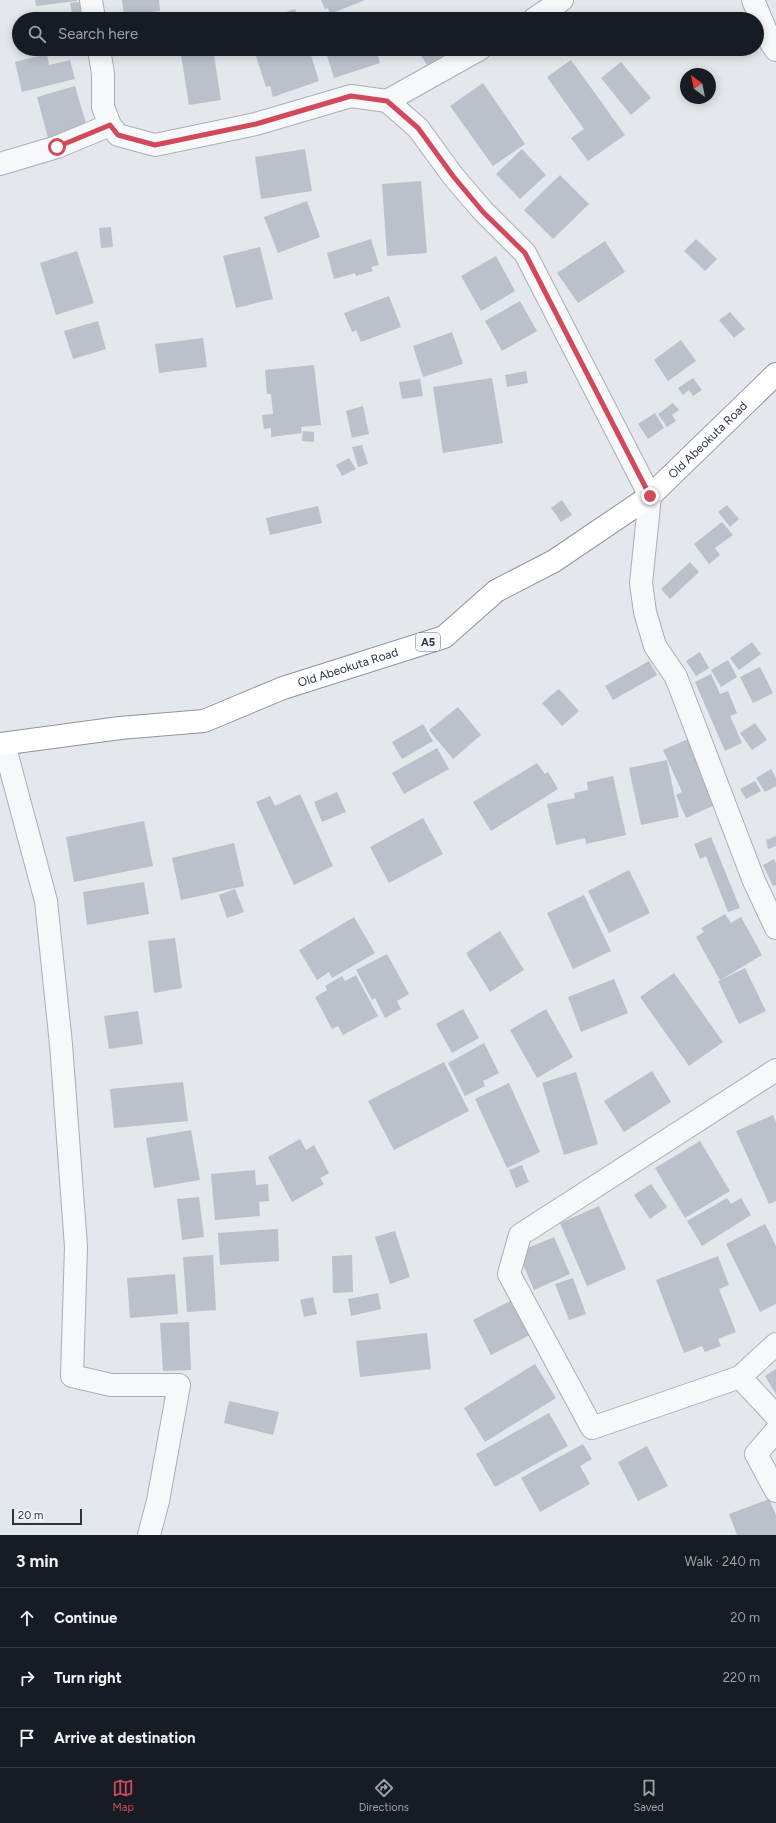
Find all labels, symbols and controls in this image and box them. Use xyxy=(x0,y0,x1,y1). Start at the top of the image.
search box xyxy=(12,12,764,56)
icon: search xyxy=(26,23,48,45)
text: Search here xyxy=(58,25,138,43)
north arrow xyxy=(680,68,716,104)
route start xyxy=(48,138,66,156)
street label: Old Abeokuta Road xyxy=(665,399,750,481)
route end xyxy=(641,487,659,505)
road number: A5 xyxy=(416,633,440,651)
street label: Old Abeokuta Road xyxy=(296,645,400,690)
scale bar xyxy=(12,1507,82,1526)
text: 20 m xyxy=(18,1509,43,1522)
text: 3 min xyxy=(16,1551,58,1571)
text: Walk · 240 m xyxy=(685,1554,760,1569)
icon: ahead xyxy=(16,1607,38,1629)
text: Continue xyxy=(54,1609,117,1627)
text: 20 m xyxy=(730,1610,760,1625)
icon: right xyxy=(16,1667,38,1689)
text: Turn right xyxy=(54,1669,122,1687)
text: 220 m xyxy=(723,1670,760,1685)
icon: arrive xyxy=(16,1727,38,1749)
text: Arrive at destination xyxy=(54,1729,195,1747)
tab: Map xyxy=(112,1777,134,1814)
tab: Directions xyxy=(359,1777,409,1814)
tab: Saved xyxy=(633,1777,664,1814)

